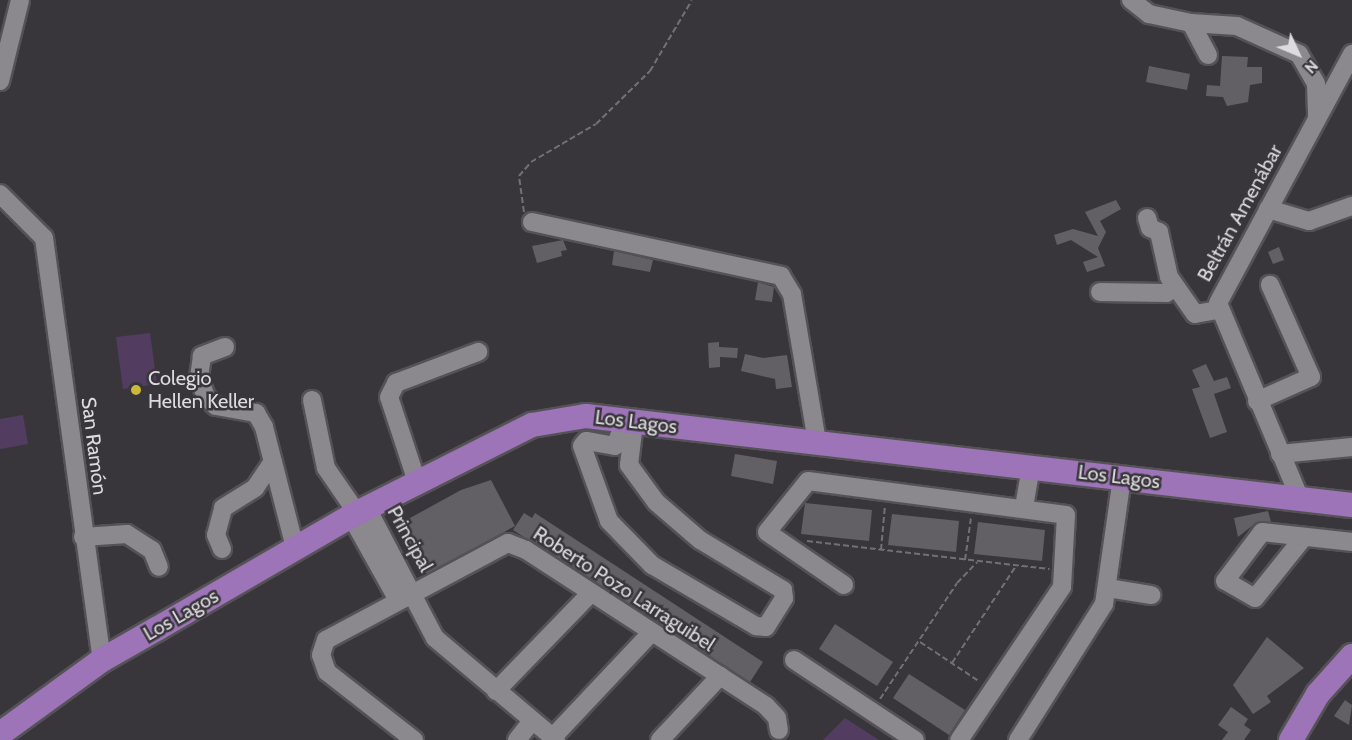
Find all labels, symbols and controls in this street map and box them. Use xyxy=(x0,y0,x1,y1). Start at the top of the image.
north arrow xyxy=(1268,24,1328,84)
text: N xyxy=(1301,56,1322,78)
street label: Beltrán Amenábar xyxy=(1192,140,1288,286)
place label: Colegio Hellen Keller xyxy=(148,366,254,413)
marker: Colegio Hellen Keller xyxy=(129,383,143,397)
street label: San Ramón xyxy=(76,396,112,496)
street label: Los Lagos xyxy=(594,405,678,439)
street label: Los Lagos xyxy=(1077,460,1161,494)
street label: Principal xyxy=(382,502,438,576)
street label: Roberto Pozo Larraguibel xyxy=(529,521,719,657)
street label: Los Lagos xyxy=(139,584,223,646)

